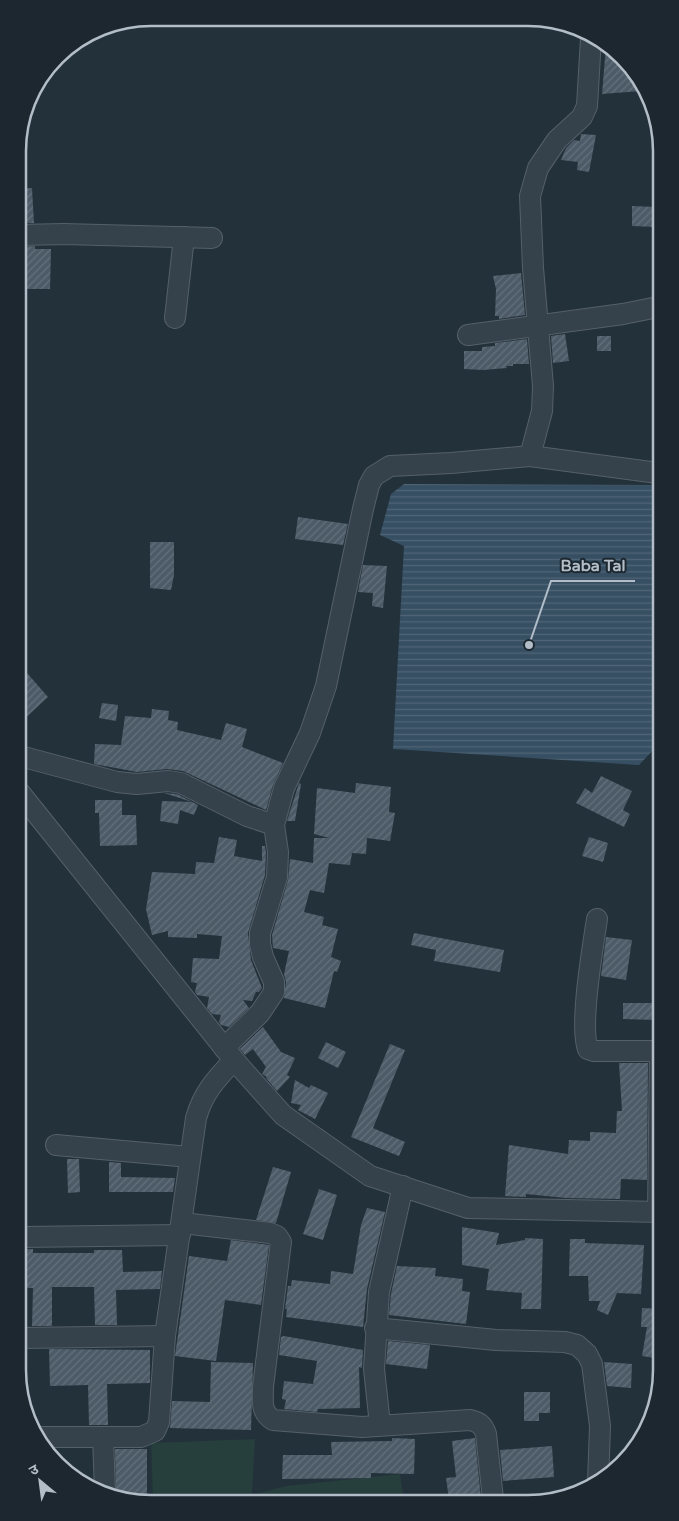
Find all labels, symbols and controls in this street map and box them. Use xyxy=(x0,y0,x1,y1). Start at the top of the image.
callout: Baba Tal xyxy=(551,550,635,581)
text: Baba Tal xyxy=(561,556,625,576)
north arrow xyxy=(15,1456,65,1506)
text: उ xyxy=(26,1460,42,1479)

